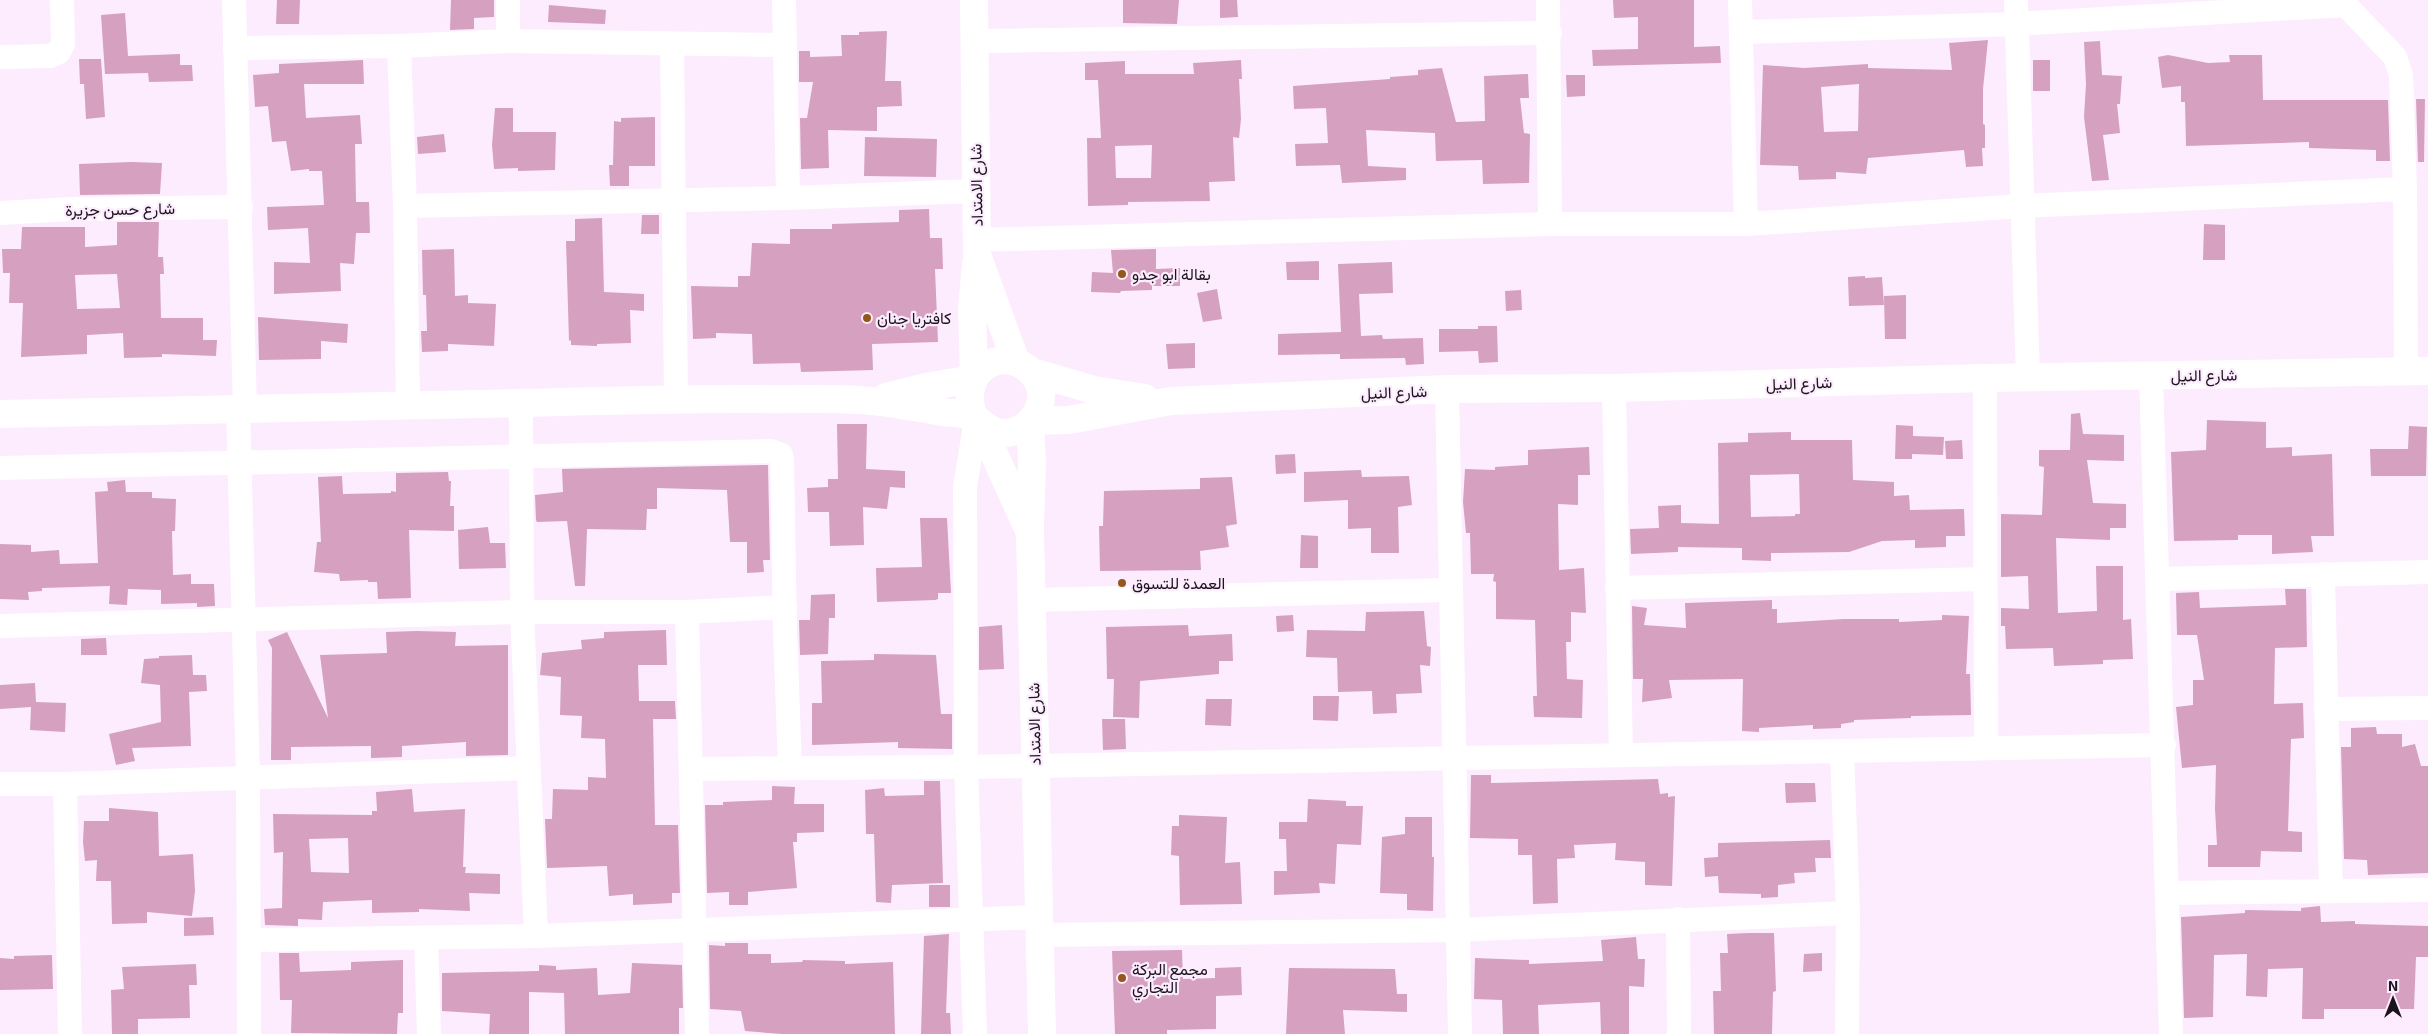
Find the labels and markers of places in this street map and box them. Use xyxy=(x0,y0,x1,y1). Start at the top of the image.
place label: بقالة ابو جدو xyxy=(1132,264,1211,285)
marker: بقالة ابو جدو xyxy=(1116,268,1128,280)
place label: كافتريا جنان xyxy=(877,308,951,329)
marker: كافتريا جنان xyxy=(861,312,873,324)
place label: العمدة للتسوق xyxy=(1132,573,1225,594)
marker: العمدة للتسوق xyxy=(1116,577,1128,589)
place label: مجمع البركة التجاري xyxy=(1132,959,1208,1001)
marker: مجمع البركة التجاري xyxy=(1116,972,1128,984)

